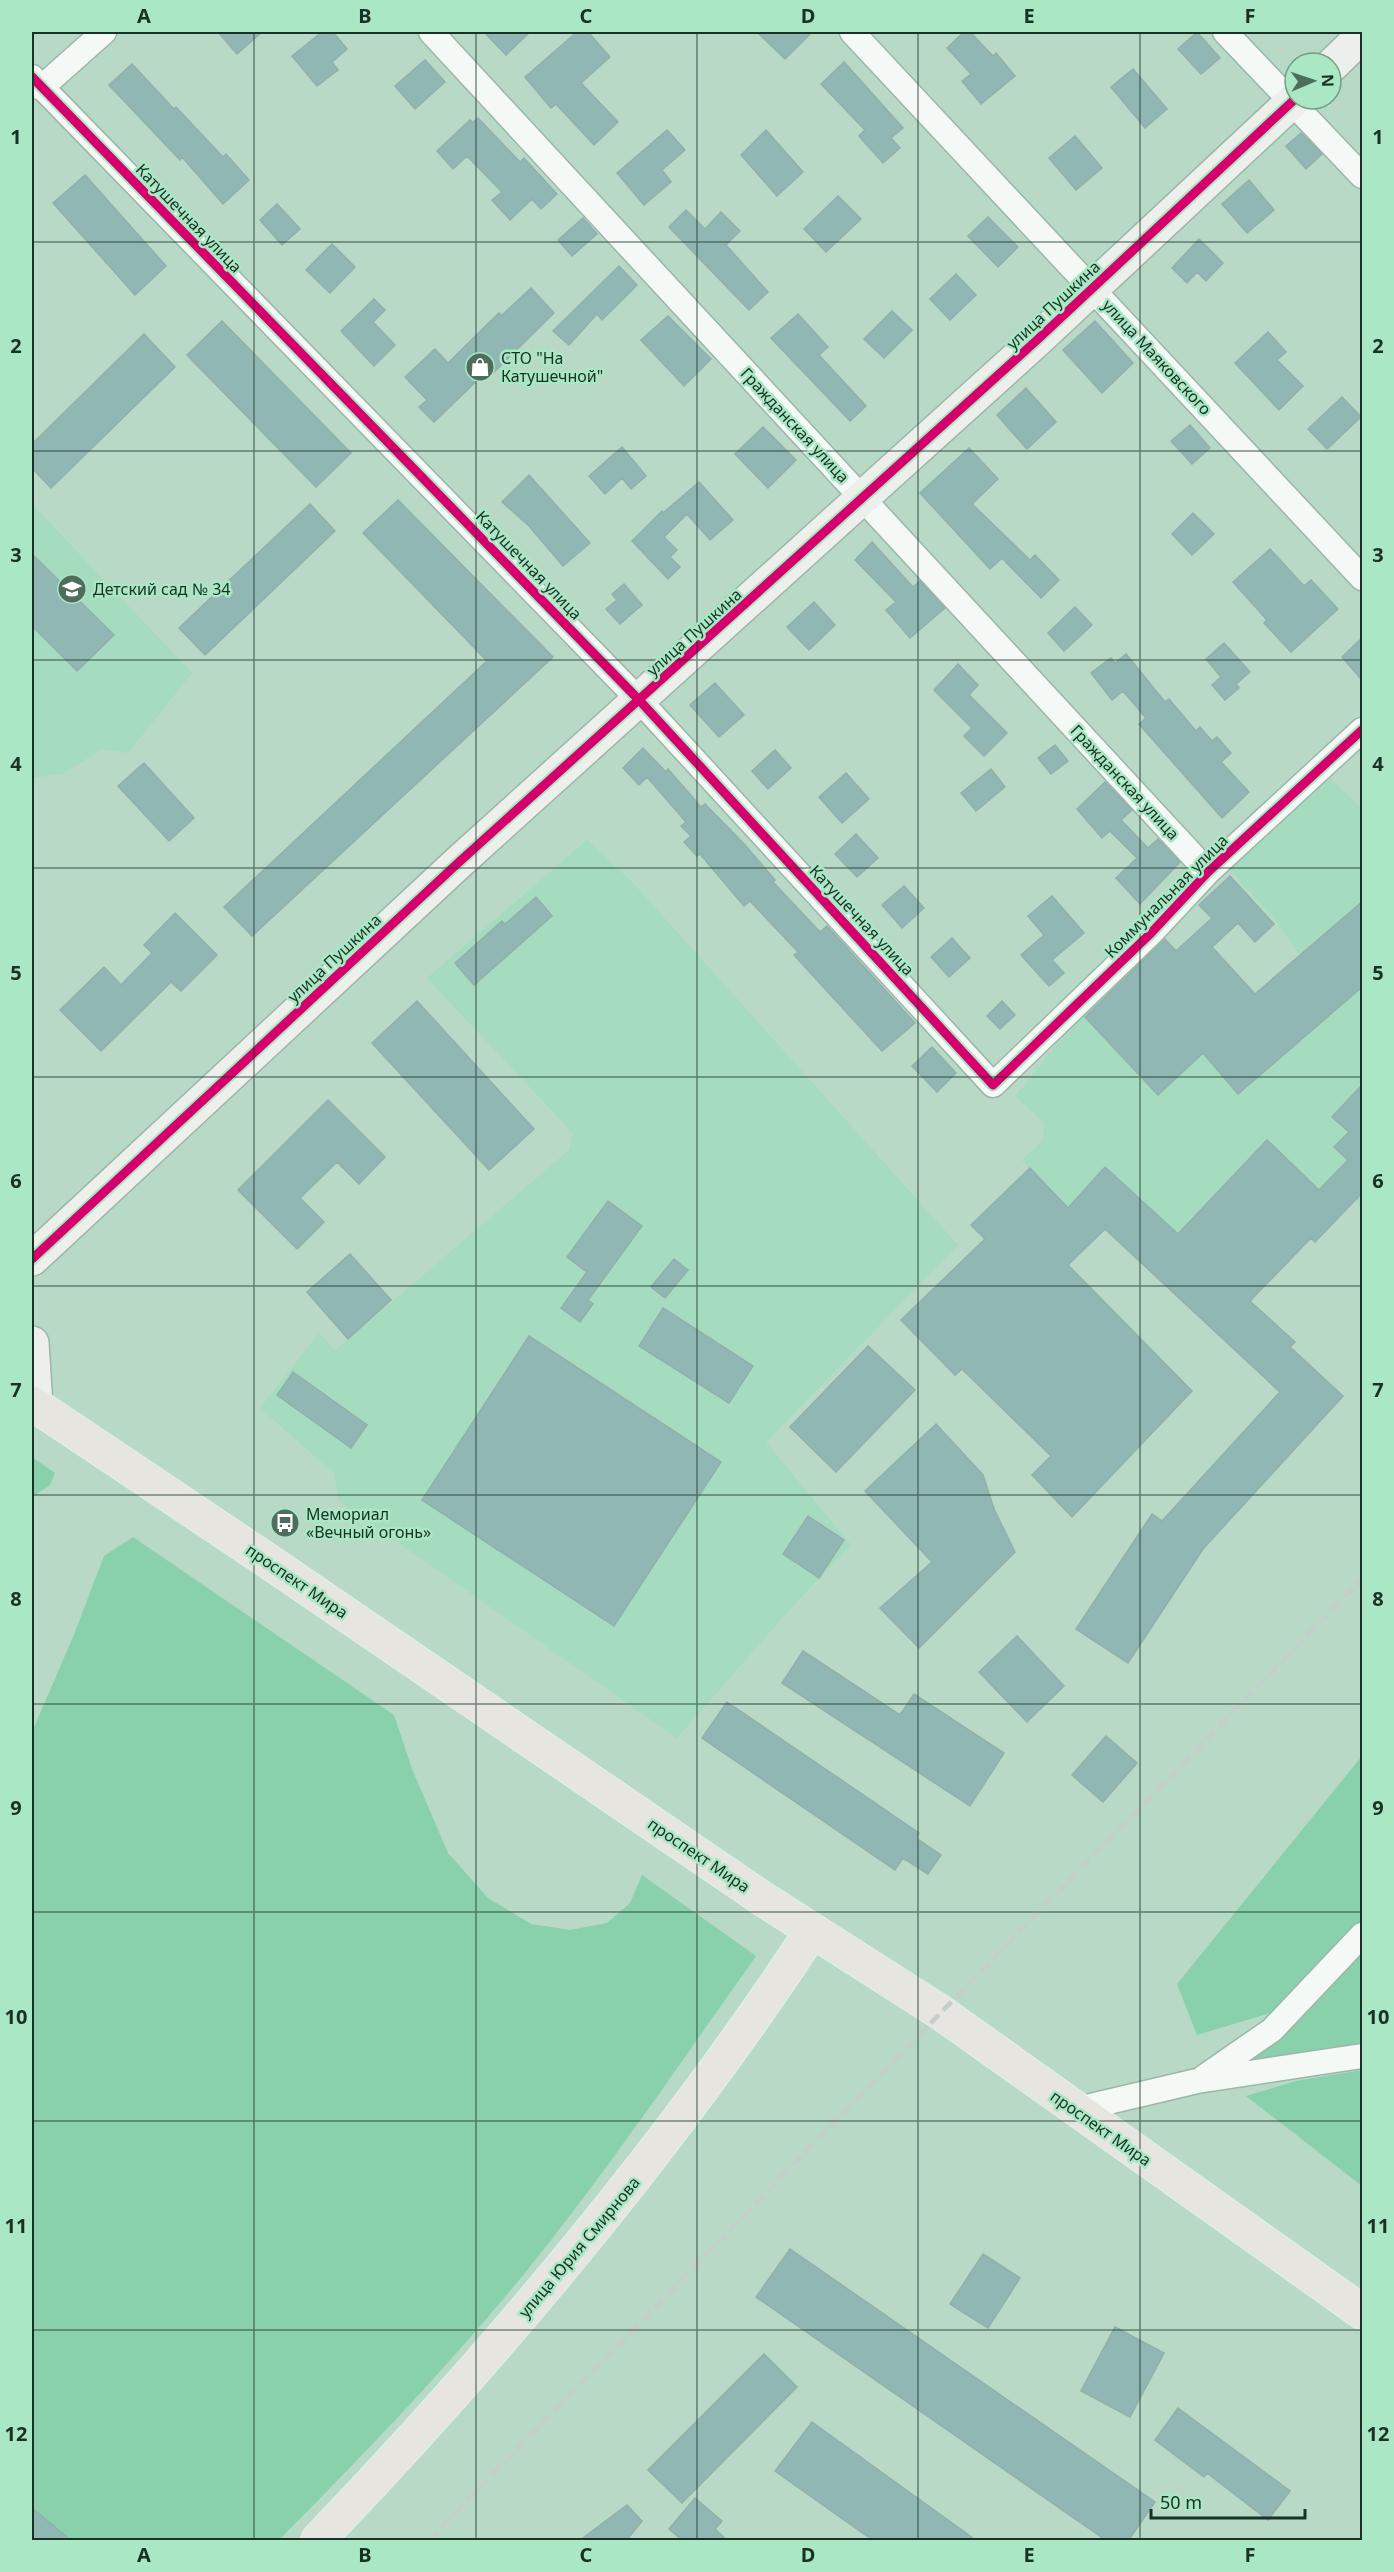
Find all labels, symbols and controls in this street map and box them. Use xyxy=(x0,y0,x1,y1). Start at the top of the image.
text: A xyxy=(137,2,151,29)
text: B xyxy=(358,2,372,29)
text: C xyxy=(580,2,593,29)
text: D xyxy=(801,2,815,29)
text: E xyxy=(1023,2,1035,29)
text: F xyxy=(1245,2,1255,29)
north arrow xyxy=(1283,51,1343,111)
text: N xyxy=(1317,74,1339,87)
text: 1 xyxy=(10,123,22,150)
text: 1 xyxy=(1372,123,1384,150)
street label: Катушечная улица xyxy=(131,159,247,277)
street label: улица Пушкина xyxy=(1001,256,1105,354)
street label: улица Маяковского xyxy=(1098,294,1216,420)
text: 2 xyxy=(10,332,22,359)
text: 2 xyxy=(1372,332,1384,359)
place label: СТО "На Катушечной" xyxy=(501,347,603,387)
shop icon: СТО "На Катушечной" xyxy=(464,351,496,383)
street label: Гражданская улица xyxy=(736,363,854,487)
street label: Катушечная улица xyxy=(471,506,587,624)
text: 3 xyxy=(10,541,22,568)
text: 3 xyxy=(1372,541,1384,568)
school or university icon: Детский сад № 34 xyxy=(56,573,88,605)
place label: Детский сад № 34 xyxy=(93,578,230,600)
street label: улица Пушкина xyxy=(642,583,746,681)
street label: Гражданская улица xyxy=(1066,720,1184,844)
text: 4 xyxy=(10,750,22,777)
text: 4 xyxy=(1372,750,1384,777)
street label: Коммунальная улица xyxy=(1099,829,1233,963)
street label: Катушечная улица xyxy=(805,860,919,980)
street label: улица Пушкина xyxy=(282,909,386,1007)
text: 5 xyxy=(10,959,22,986)
text: 5 xyxy=(1372,959,1384,986)
text: 6 xyxy=(10,1167,22,1194)
text: 6 xyxy=(1372,1167,1384,1194)
text: 7 xyxy=(10,1376,22,1403)
text: 7 xyxy=(1372,1376,1384,1403)
place label: Мемориал «Вечный огонь» xyxy=(306,1503,431,1543)
bus stop icon: Мемориал «Вечный огонь» xyxy=(269,1507,301,1539)
street label: проспект Мира xyxy=(242,1539,352,1623)
text: 8 xyxy=(10,1585,22,1612)
text: 8 xyxy=(1372,1585,1384,1612)
text: 9 xyxy=(10,1794,22,1821)
text: 9 xyxy=(1372,1794,1384,1821)
street label: проспект Мира xyxy=(644,1813,754,1897)
text: 10 xyxy=(5,2003,27,2030)
text: 10 xyxy=(1367,2003,1389,2030)
street label: проспект Мира xyxy=(1046,2085,1156,2171)
street label: улица Юрия Смирнова xyxy=(513,2172,645,2322)
text: 11 xyxy=(5,2212,27,2239)
text: 11 xyxy=(1367,2212,1389,2239)
text: 12 xyxy=(5,2420,27,2447)
text: 12 xyxy=(1367,2420,1389,2447)
scale bar xyxy=(1151,2482,1306,2520)
text: 50 m xyxy=(1160,2490,1202,2514)
text: A xyxy=(137,2541,151,2568)
text: B xyxy=(358,2541,372,2568)
text: C xyxy=(580,2541,593,2568)
text: D xyxy=(801,2541,815,2568)
text: E xyxy=(1023,2541,1035,2568)
text: F xyxy=(1245,2541,1255,2568)

